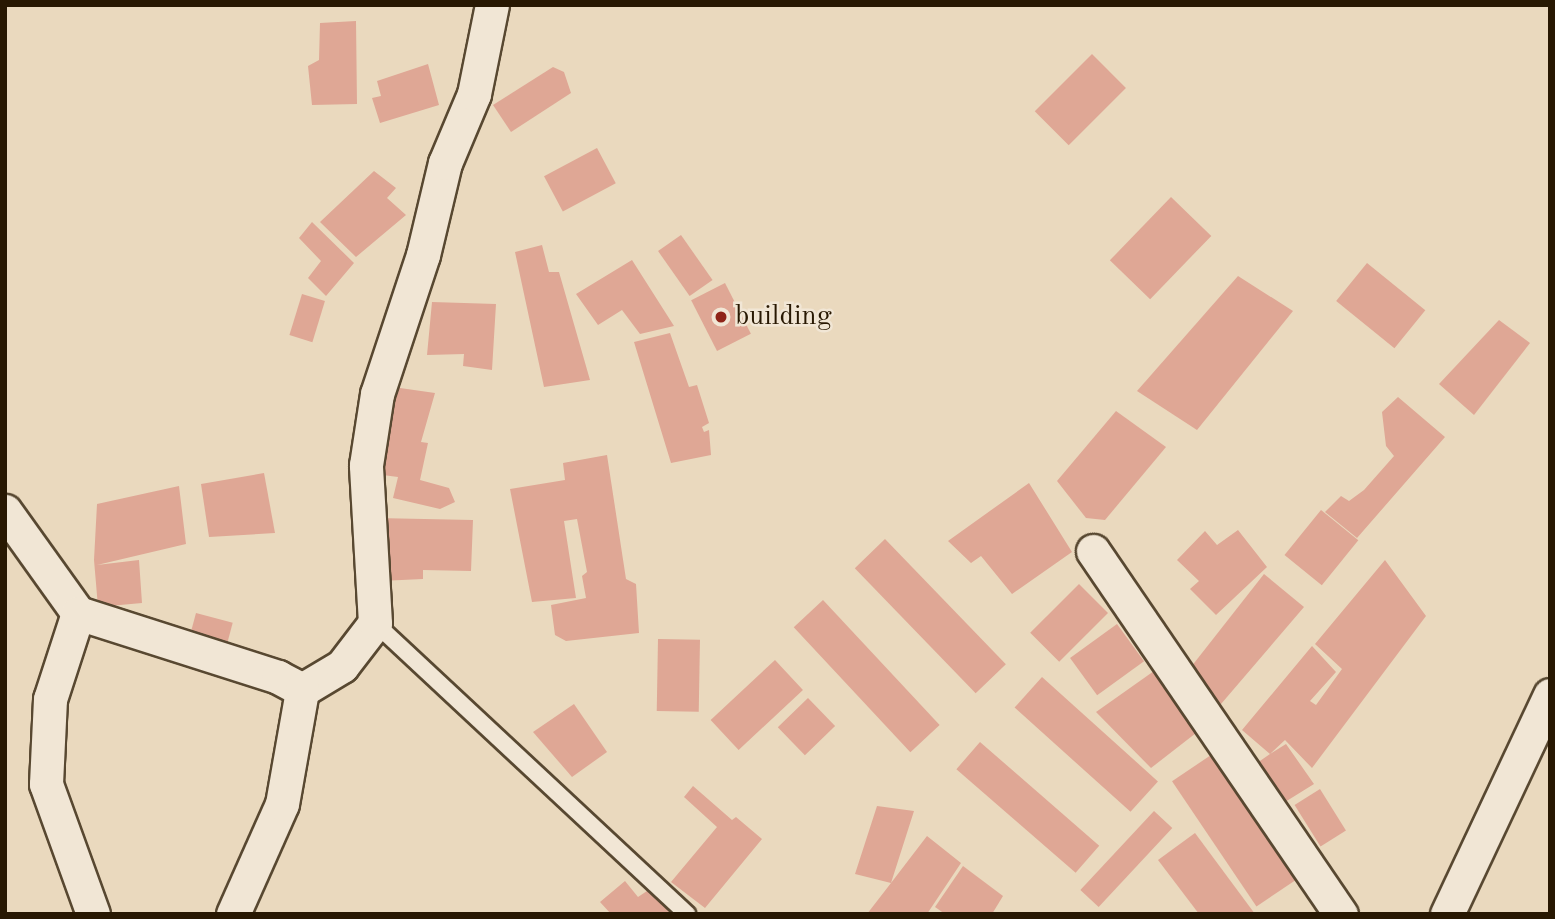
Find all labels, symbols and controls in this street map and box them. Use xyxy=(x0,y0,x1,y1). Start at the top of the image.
place label: building xyxy=(735,300,832,334)
marker: building xyxy=(713,309,729,325)

